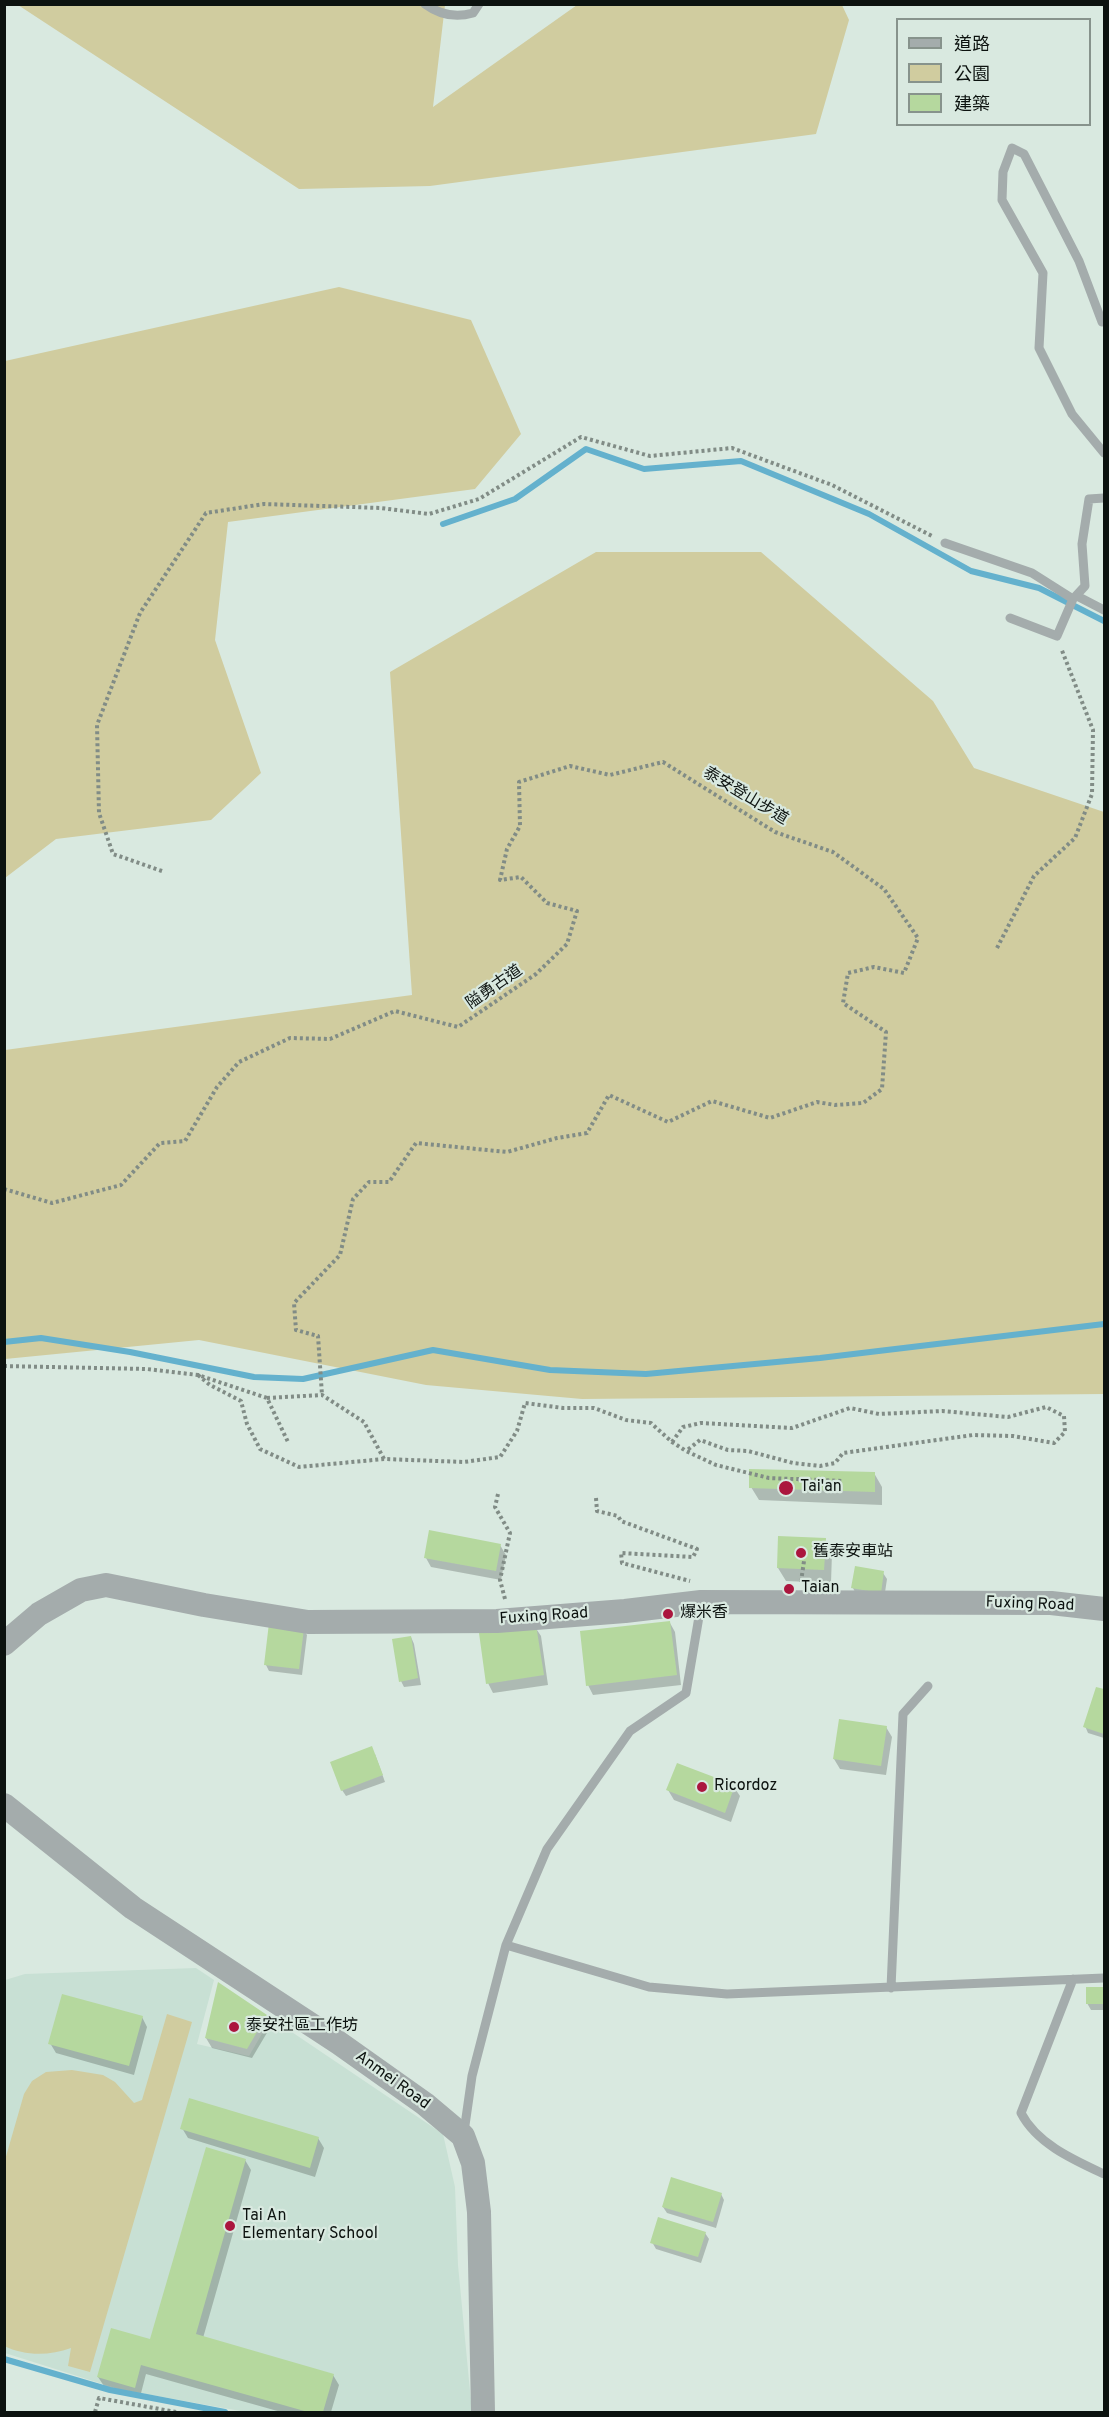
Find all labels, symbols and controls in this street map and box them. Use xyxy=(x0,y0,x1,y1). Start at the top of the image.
legend xyxy=(896,18,1091,126)
text: 道路 xyxy=(954,34,990,57)
text: 公園 xyxy=(954,64,990,87)
text: 建築 xyxy=(954,94,990,117)
street label: 泰安登山步道 xyxy=(699,764,791,830)
street label: 隘勇古道 xyxy=(463,962,527,1014)
place label: Tai'an xyxy=(800,1478,842,1498)
marker: Tai'an xyxy=(777,1479,795,1497)
place label: 舊泰安車站 xyxy=(813,1543,893,1563)
marker: 舊泰安車站 xyxy=(794,1546,808,1560)
place label: Taian xyxy=(801,1579,839,1599)
marker: Taian xyxy=(782,1582,796,1596)
street label: Fuxing Road xyxy=(985,1594,1075,1616)
street label: Fuxing Road xyxy=(499,1604,589,1630)
place label: 爆米香 xyxy=(680,1604,728,1624)
marker: 爆米香 xyxy=(661,1607,675,1621)
place label: Ricordoz xyxy=(714,1777,777,1797)
marker: Ricordoz xyxy=(695,1780,709,1794)
place label: 泰安社區工作坊 xyxy=(246,2017,358,2037)
marker: 泰安社區工作坊 xyxy=(227,2020,241,2034)
street label: Anmei Road xyxy=(351,2048,433,2114)
place label: Tai An Elementary School xyxy=(242,2207,378,2245)
marker: Tai An Elementary School xyxy=(223,2219,237,2233)

